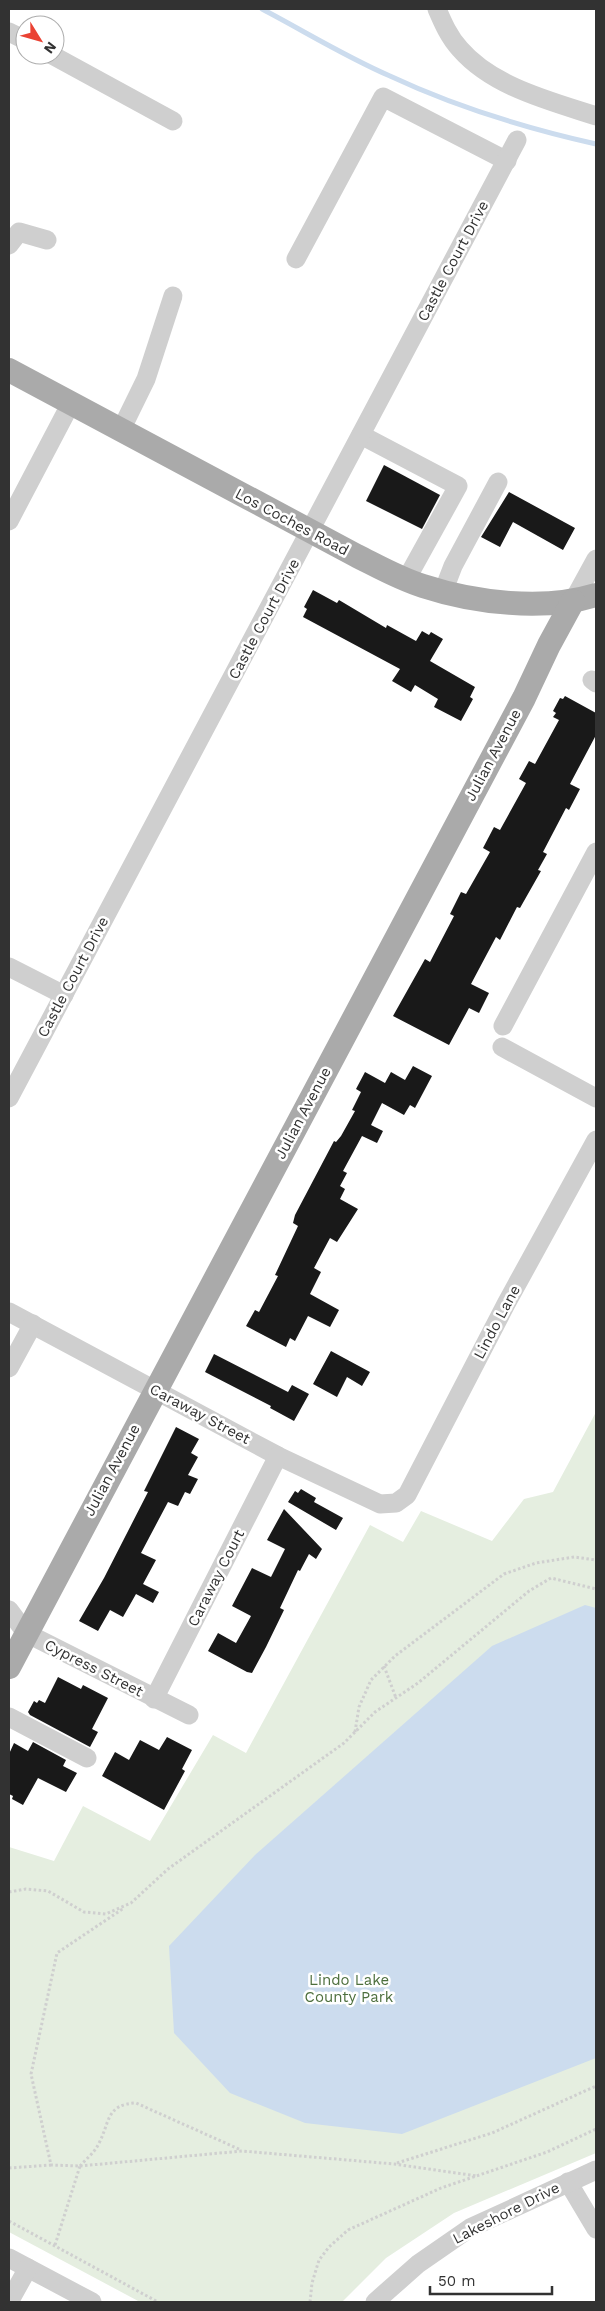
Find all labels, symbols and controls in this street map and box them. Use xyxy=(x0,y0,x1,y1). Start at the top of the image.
north arrow xyxy=(15,15,65,65)
text: N xyxy=(41,39,60,57)
street label: Castle Court Drive xyxy=(414,198,492,324)
street label: Los Coches Road xyxy=(232,484,352,560)
street label: Castle Court Drive xyxy=(225,556,303,682)
street label: Julian Avenue xyxy=(461,706,525,804)
street label: Castle Court Drive xyxy=(34,914,112,1040)
street label: Julian Avenue xyxy=(271,1064,335,1162)
street label: Lindo Lane xyxy=(470,1282,524,1362)
street label: Caraway Street xyxy=(147,1380,254,1448)
street label: Julian Avenue xyxy=(80,1421,144,1519)
street label: Caraway Court xyxy=(184,1526,248,1630)
street label: Cypress Street xyxy=(42,1635,147,1701)
park label: Lindo Lake County Park xyxy=(305,1971,394,2006)
street label: Lakeshore Drive xyxy=(450,2178,562,2248)
scale bar xyxy=(430,2264,552,2296)
text: 50 m xyxy=(438,2272,475,2290)

